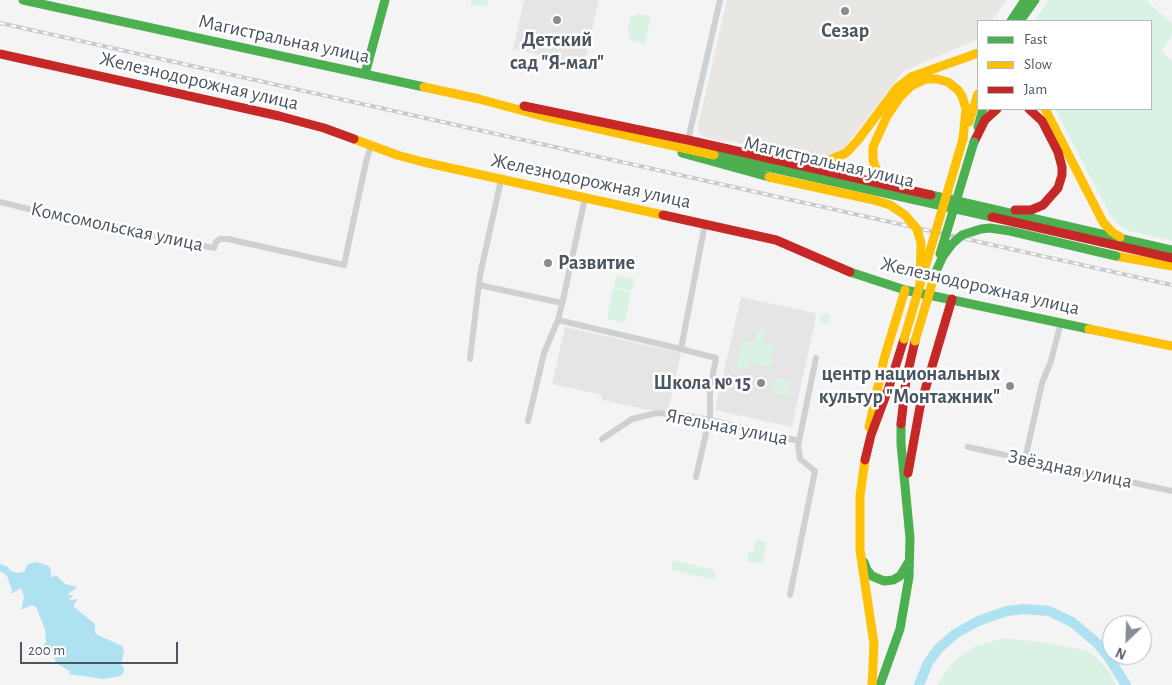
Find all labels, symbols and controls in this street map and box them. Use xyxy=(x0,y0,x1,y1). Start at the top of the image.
marker: Сезар xyxy=(839,5,851,17)
street label: Магистральная улица xyxy=(196,9,372,69)
marker: Детский сад "Я-мал" xyxy=(551,14,563,26)
place label: Сезар xyxy=(821,19,869,43)
legend xyxy=(977,20,1152,110)
place label: Детский сад "Я-мал" xyxy=(510,28,604,75)
text: Fast xyxy=(1024,32,1047,47)
street label: Железнодорожная улица xyxy=(97,46,301,116)
text: Slow xyxy=(1024,57,1052,72)
text: Jam xyxy=(1024,82,1047,97)
street label: Магистральная улица xyxy=(741,131,917,193)
street label: Железнодорожная улица xyxy=(489,148,693,214)
street label: Комсомольская улица xyxy=(29,197,205,257)
place label: Развитие xyxy=(558,251,635,275)
street label: Железнодорожная улица xyxy=(878,251,1082,321)
marker: Развитие xyxy=(542,257,554,269)
place label: центр национальных культур "Монтажник" xyxy=(819,362,1000,409)
place label: Школа № 15 xyxy=(654,371,751,395)
marker: Школа № 15 xyxy=(755,377,767,389)
marker: центр национальных культур "Монтажник" xyxy=(1004,380,1016,392)
street label: Ягельная улица xyxy=(664,403,790,451)
street label: Звёздная улица xyxy=(1006,444,1134,494)
north arrow xyxy=(1102,615,1152,665)
scale bar xyxy=(22,632,180,664)
text: 200 m xyxy=(28,643,65,658)
text: N xyxy=(1114,644,1129,661)

